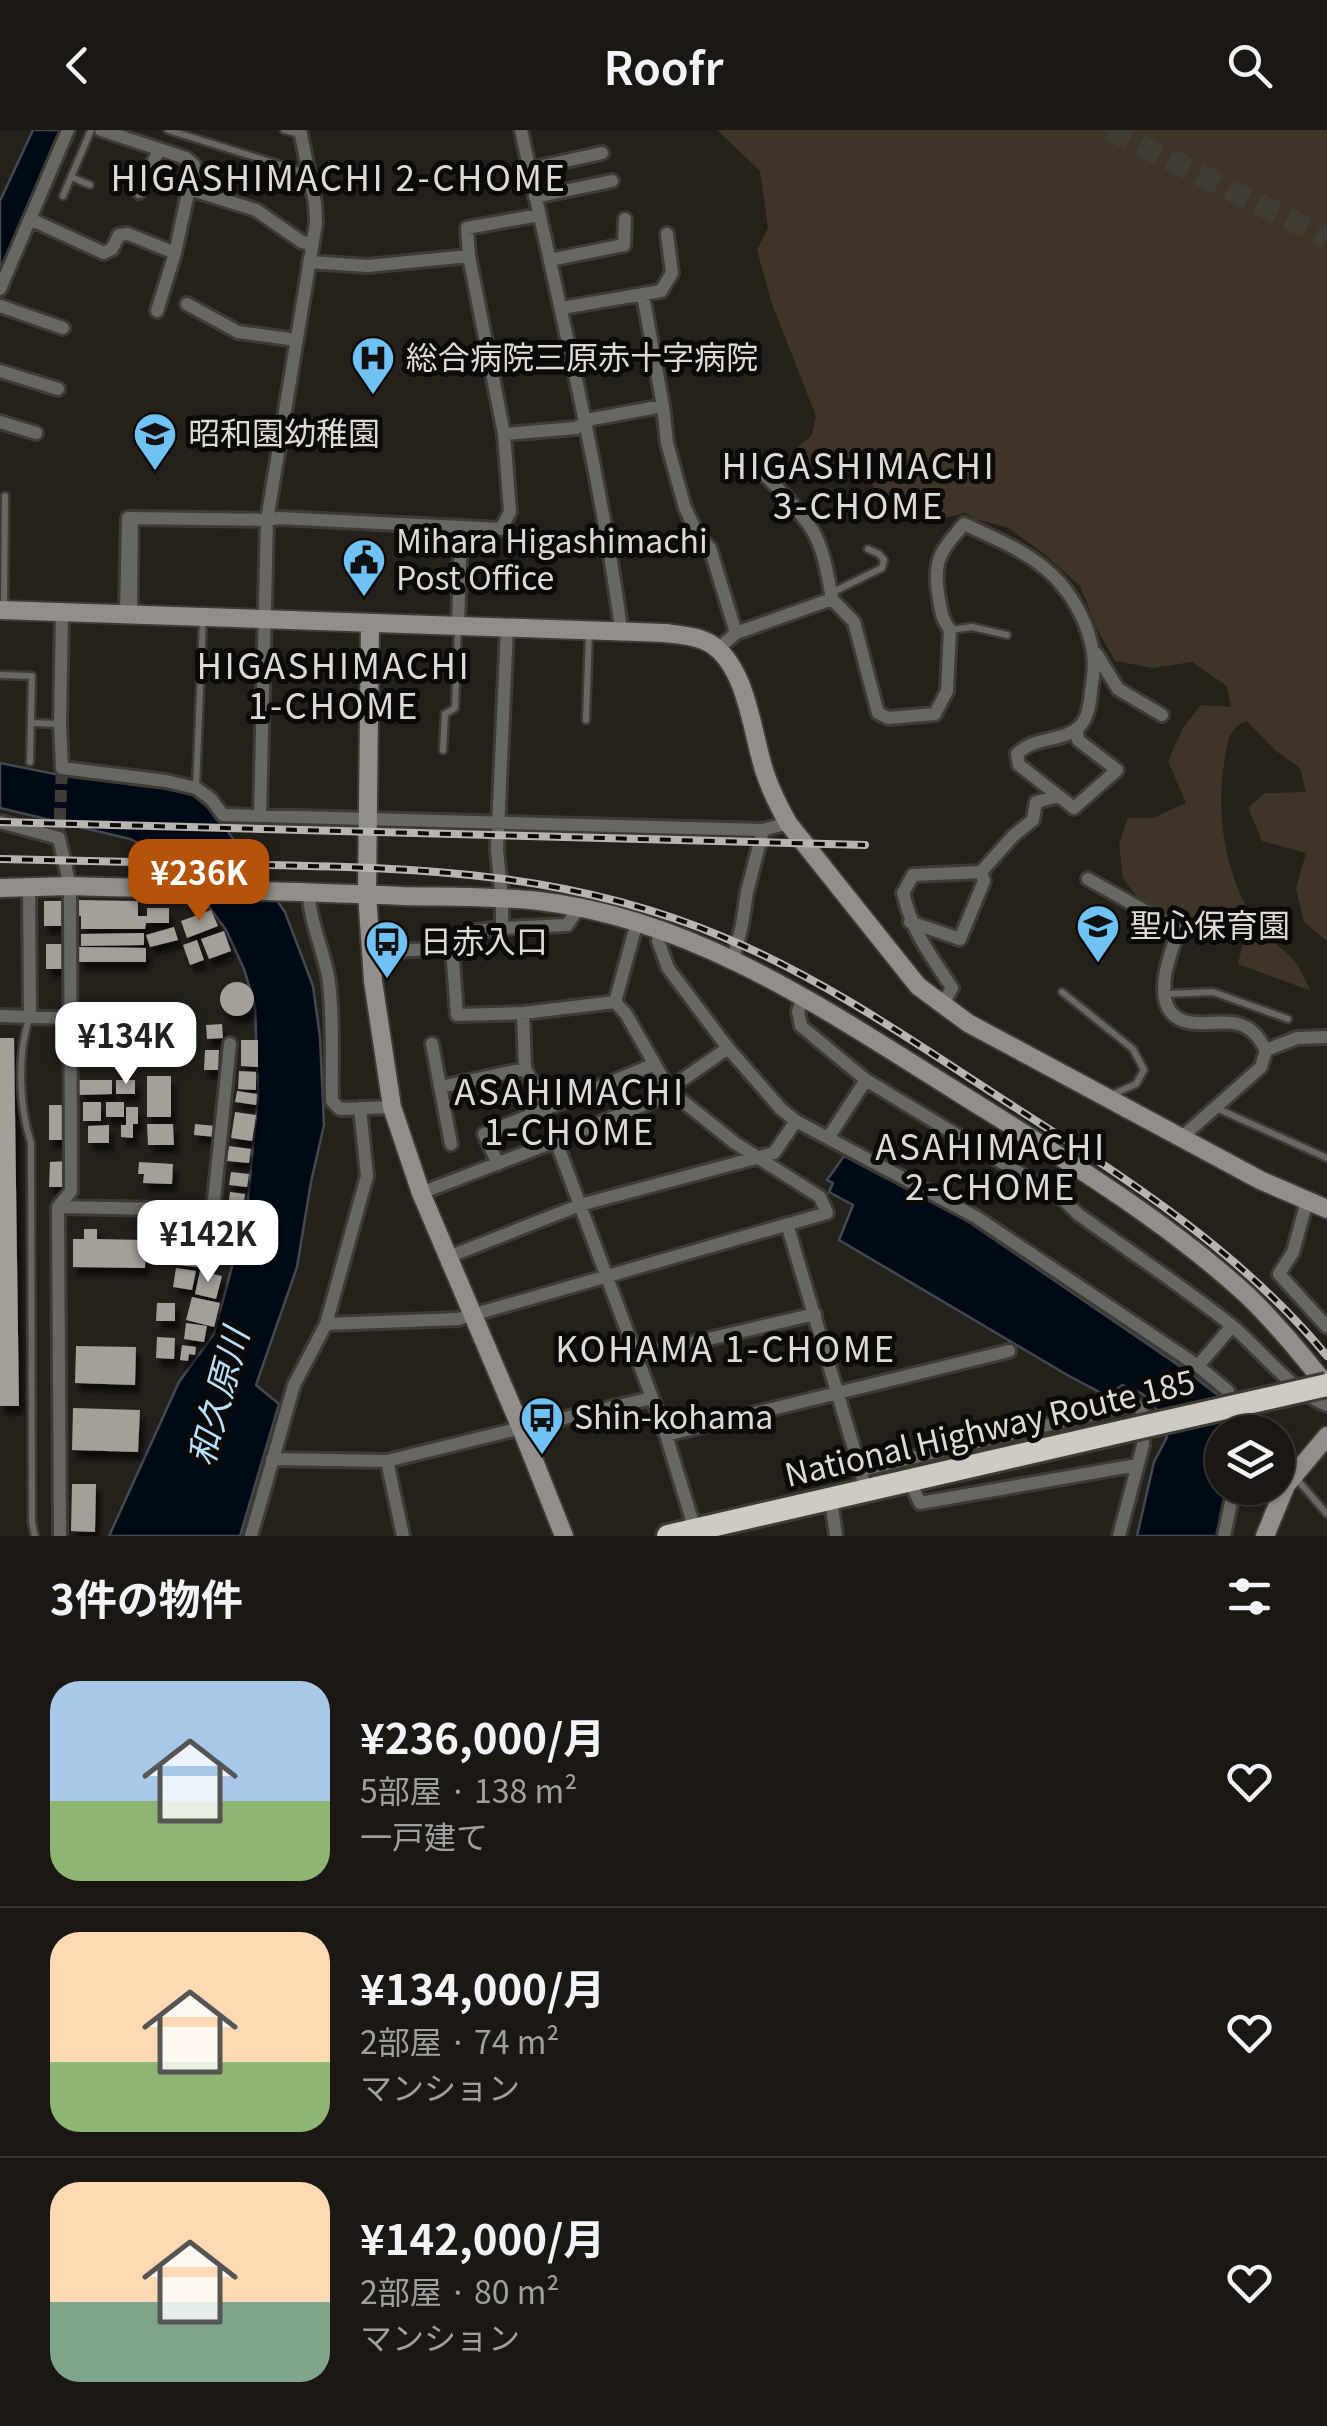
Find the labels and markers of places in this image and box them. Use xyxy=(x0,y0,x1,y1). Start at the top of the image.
place label: 総合病院三原赤十字病院 xyxy=(406,332,758,378)
hospital icon: 総合病院三原赤十字病院 xyxy=(350,335,396,396)
place label: 昭和園幼稚園 xyxy=(188,408,380,454)
school or university icon: 昭和園幼稚園 xyxy=(132,411,178,472)
place label: Mihara Higashimachi Post Office xyxy=(396,516,708,599)
public building icon: Mihara Higashimachi Post Office xyxy=(341,537,387,598)
pin: ¥236K xyxy=(129,839,269,924)
place label: 聖心保育園 xyxy=(1130,900,1290,946)
school or university icon: 聖心保育園 xyxy=(1075,903,1121,964)
place label: 日赤入口 xyxy=(420,916,548,962)
bus stop icon: 日赤入口 xyxy=(364,919,410,980)
pin: ¥134K xyxy=(56,1002,196,1087)
pin: ¥142K xyxy=(138,1200,278,1285)
place label: Shin-kohama xyxy=(574,1392,773,1438)
bus stop icon: Shin-kohama xyxy=(519,1395,565,1456)

